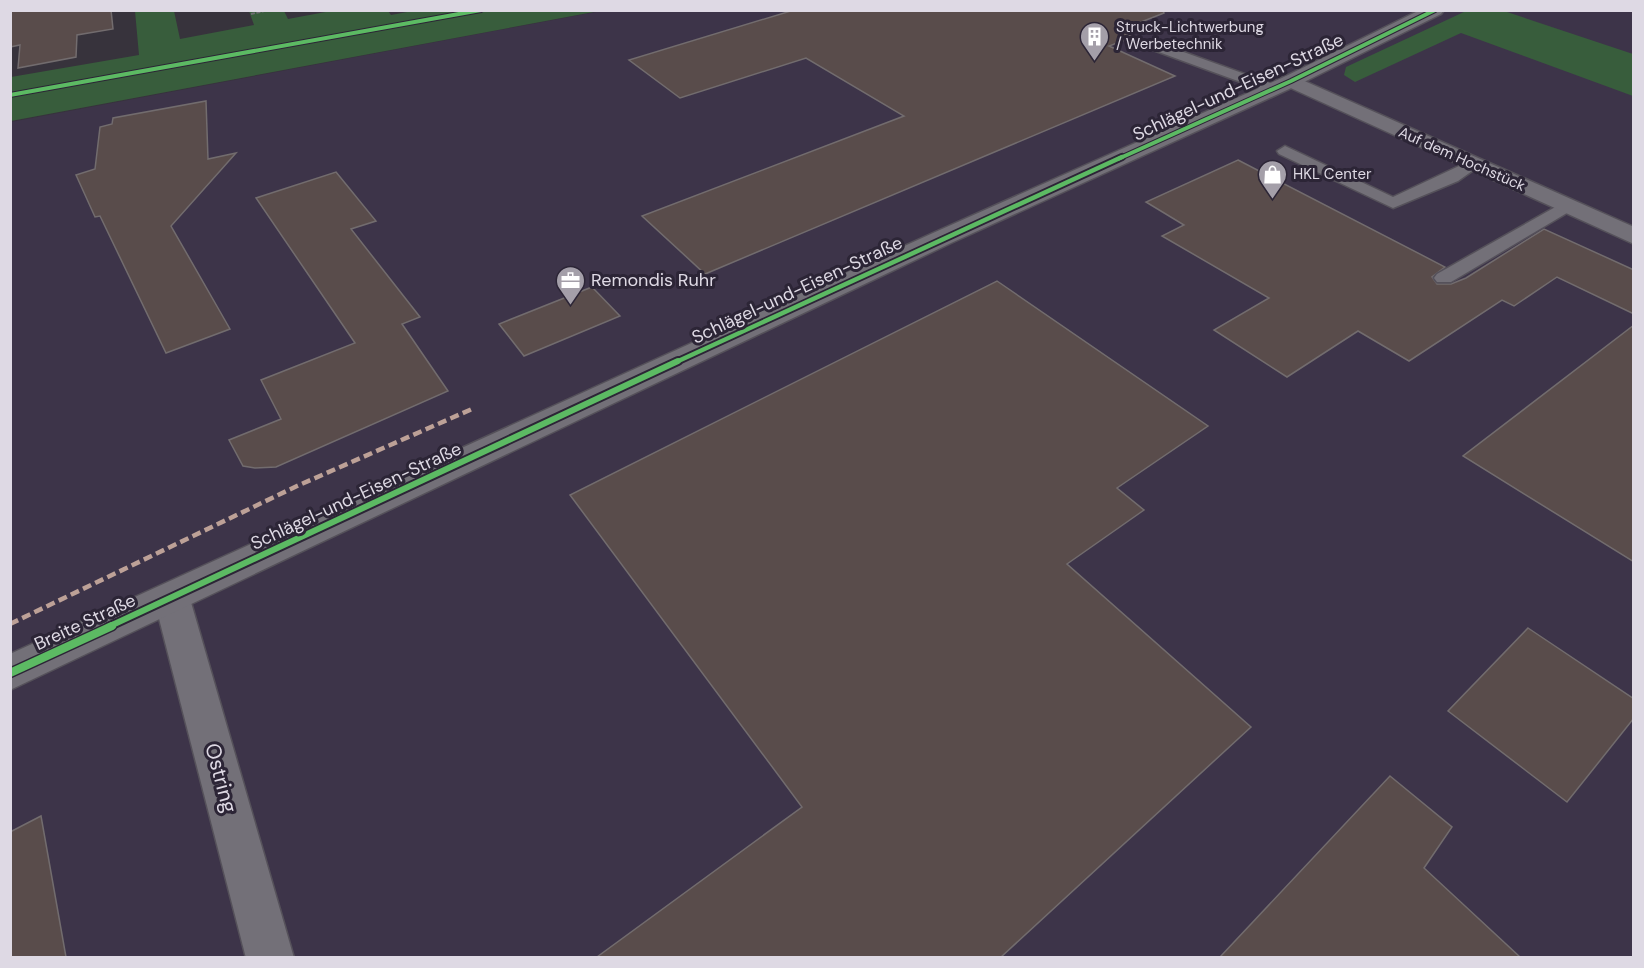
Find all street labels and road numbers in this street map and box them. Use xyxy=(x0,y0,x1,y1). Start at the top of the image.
street label: Schlägel-und-Eisen-Straße xyxy=(1129,28,1347,146)
street label: Auf dem Hochstück xyxy=(1395,122,1529,196)
street label: Schlägel-und-Eisen-Straße xyxy=(688,231,906,349)
street label: Schlägel-und-Eisen-Straße xyxy=(247,437,465,555)
street label: Breite Straße xyxy=(30,588,140,656)
street label: Ostring xyxy=(198,740,244,816)

